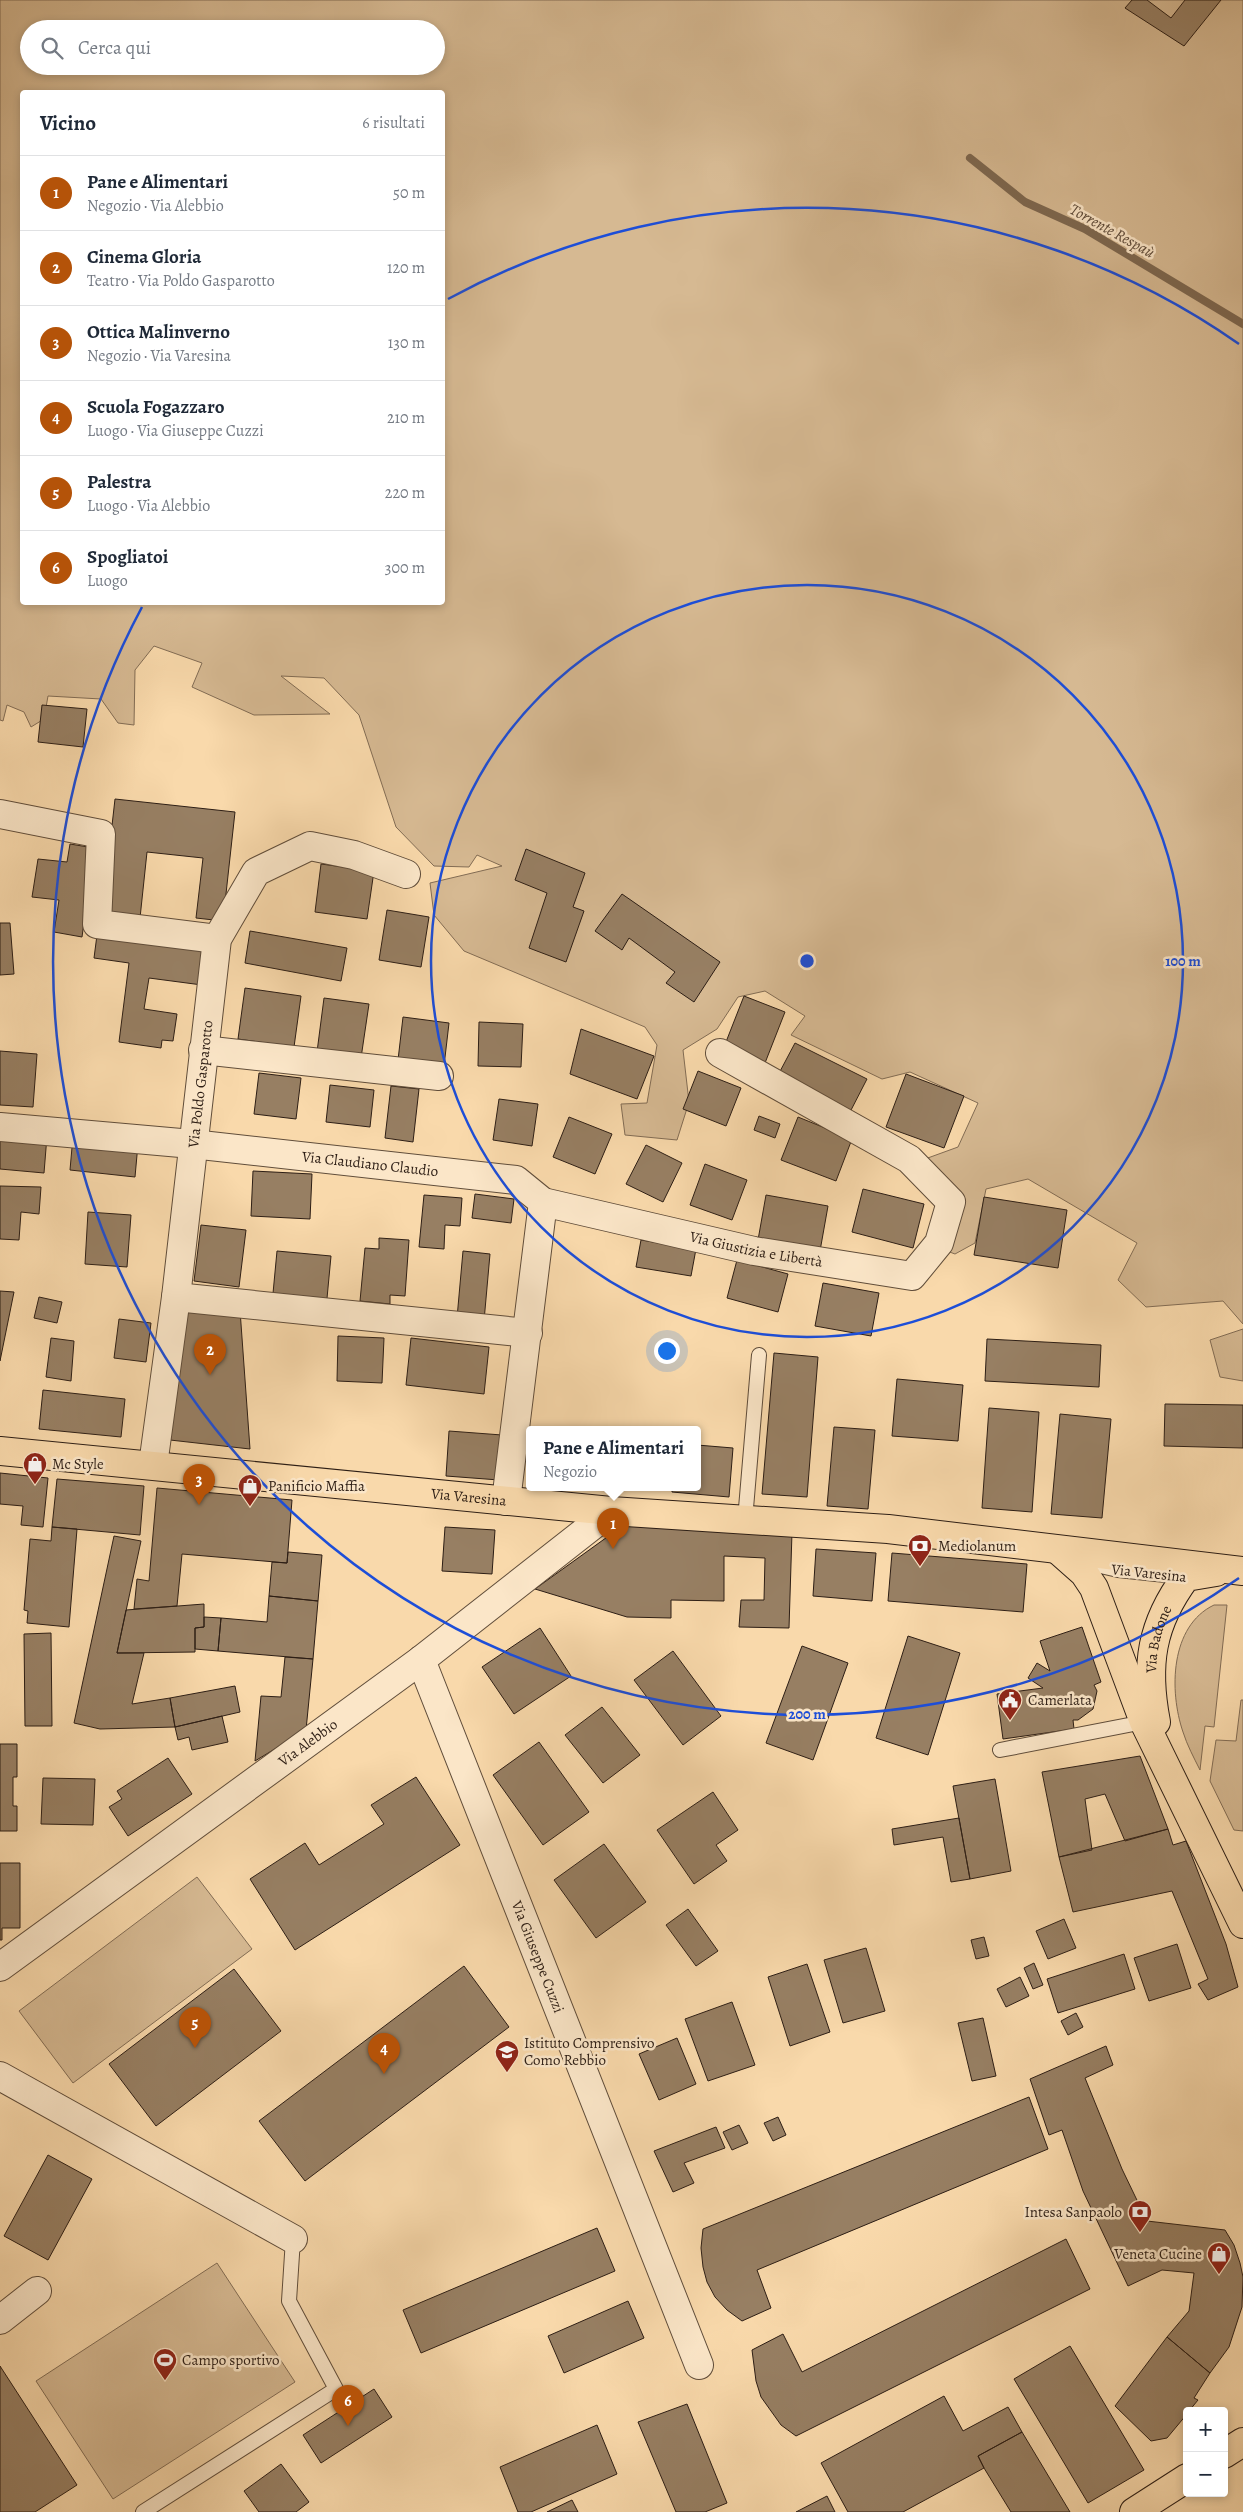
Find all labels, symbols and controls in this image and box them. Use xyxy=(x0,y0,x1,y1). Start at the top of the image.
search box xyxy=(20,20,445,75)
icon: search xyxy=(38,34,66,62)
text: Cerca qui xyxy=(78,35,151,61)
text: Vicino xyxy=(40,109,96,137)
text: 6 risultati xyxy=(362,112,425,134)
text: Pane e Alimentari xyxy=(87,169,228,195)
text: 1 xyxy=(53,182,59,204)
text: 50 m xyxy=(393,182,425,204)
text: Negozio · Via Alebbio xyxy=(87,195,224,217)
water label: Torrente Respaù xyxy=(1066,199,1159,264)
text: Cinema Gloria xyxy=(87,244,201,270)
text: 2 xyxy=(52,257,60,279)
text: 120 m xyxy=(387,257,425,279)
text: Teatro · Via Poldo Gasparotto xyxy=(87,270,275,292)
text: Ottica Malinverno xyxy=(87,319,230,345)
text: 3 xyxy=(53,332,59,354)
text: 130 m xyxy=(388,332,425,354)
text: Negozio · Via Varesina xyxy=(87,345,231,367)
text: Scuola Fogazzaro xyxy=(87,394,224,420)
text: 4 xyxy=(52,407,60,429)
text: 210 m xyxy=(387,407,425,429)
text: Luogo · Via Giuseppe Cuzzi xyxy=(87,420,264,442)
text: Palestra xyxy=(87,469,151,495)
text: 5 xyxy=(53,482,59,504)
text: 220 m xyxy=(385,482,425,504)
text: Luogo · Via Alebbio xyxy=(87,495,210,517)
text: Spogliatoi xyxy=(87,544,168,570)
text: 6 xyxy=(52,557,60,579)
text: 300 m xyxy=(385,557,425,579)
text: Luogo xyxy=(87,570,128,592)
text: 100 m xyxy=(1165,951,1201,971)
centre of rings xyxy=(798,952,816,970)
street label: Via Poldo Gasparotto xyxy=(183,1019,218,1150)
street label: Via Claudiano Claudio xyxy=(300,1146,439,1181)
street label: Via Giustizia e Libertà xyxy=(687,1226,824,1272)
pin: 2 xyxy=(194,1334,226,1375)
your location xyxy=(654,1338,680,1364)
popup xyxy=(526,1426,701,1491)
text: Pane e Alimentari xyxy=(543,1435,684,1461)
shop icon: Mc Style xyxy=(22,1451,48,1485)
place label: Mc Style xyxy=(52,1454,104,1474)
text: Negozio xyxy=(543,1461,597,1483)
pin: 3 xyxy=(183,1464,215,1505)
shop icon: Panificio Maffia xyxy=(237,1473,263,1507)
place label: Panificio Maffia xyxy=(268,1476,365,1496)
street label: Via Varesina xyxy=(429,1483,507,1511)
pin: 1 xyxy=(597,1508,629,1549)
bank icon: Mediolanum xyxy=(907,1533,933,1567)
place label: Mediolanum xyxy=(938,1536,1017,1556)
street label: Via Varesina xyxy=(1109,1559,1188,1587)
street label: Via Badone xyxy=(1141,1602,1177,1674)
public building icon: Camerlata xyxy=(997,1687,1023,1721)
place label: Camerlata xyxy=(1028,1690,1092,1710)
text: 200 m xyxy=(788,1704,826,1724)
street label: Via Alebbio xyxy=(273,1714,341,1771)
street label: Via Giuseppe Cuzzi xyxy=(507,1897,569,2016)
pin: 5 xyxy=(179,2007,211,2048)
pin: 4 xyxy=(368,2033,400,2074)
place label: Istituto Comprensivo Como Rebbio xyxy=(524,2033,654,2070)
school or university icon: Istituto Comprensivo Como Rebbio xyxy=(494,2039,520,2073)
bank icon: Intesa Sanpaolo xyxy=(1127,2199,1153,2233)
place label: Intesa Sanpaolo xyxy=(1024,2202,1122,2222)
shop icon: Veneta Cucine xyxy=(1206,2241,1232,2275)
place label: Veneta Cucine xyxy=(1113,2244,1202,2264)
sports icon: Campo sportivo xyxy=(152,2347,178,2381)
place label: Campo sportivo xyxy=(182,2350,279,2370)
pin: 6 xyxy=(332,2385,364,2426)
map controls xyxy=(1183,2407,1228,2497)
button: + xyxy=(1183,2407,1228,2452)
button: − xyxy=(1183,2452,1228,2497)

